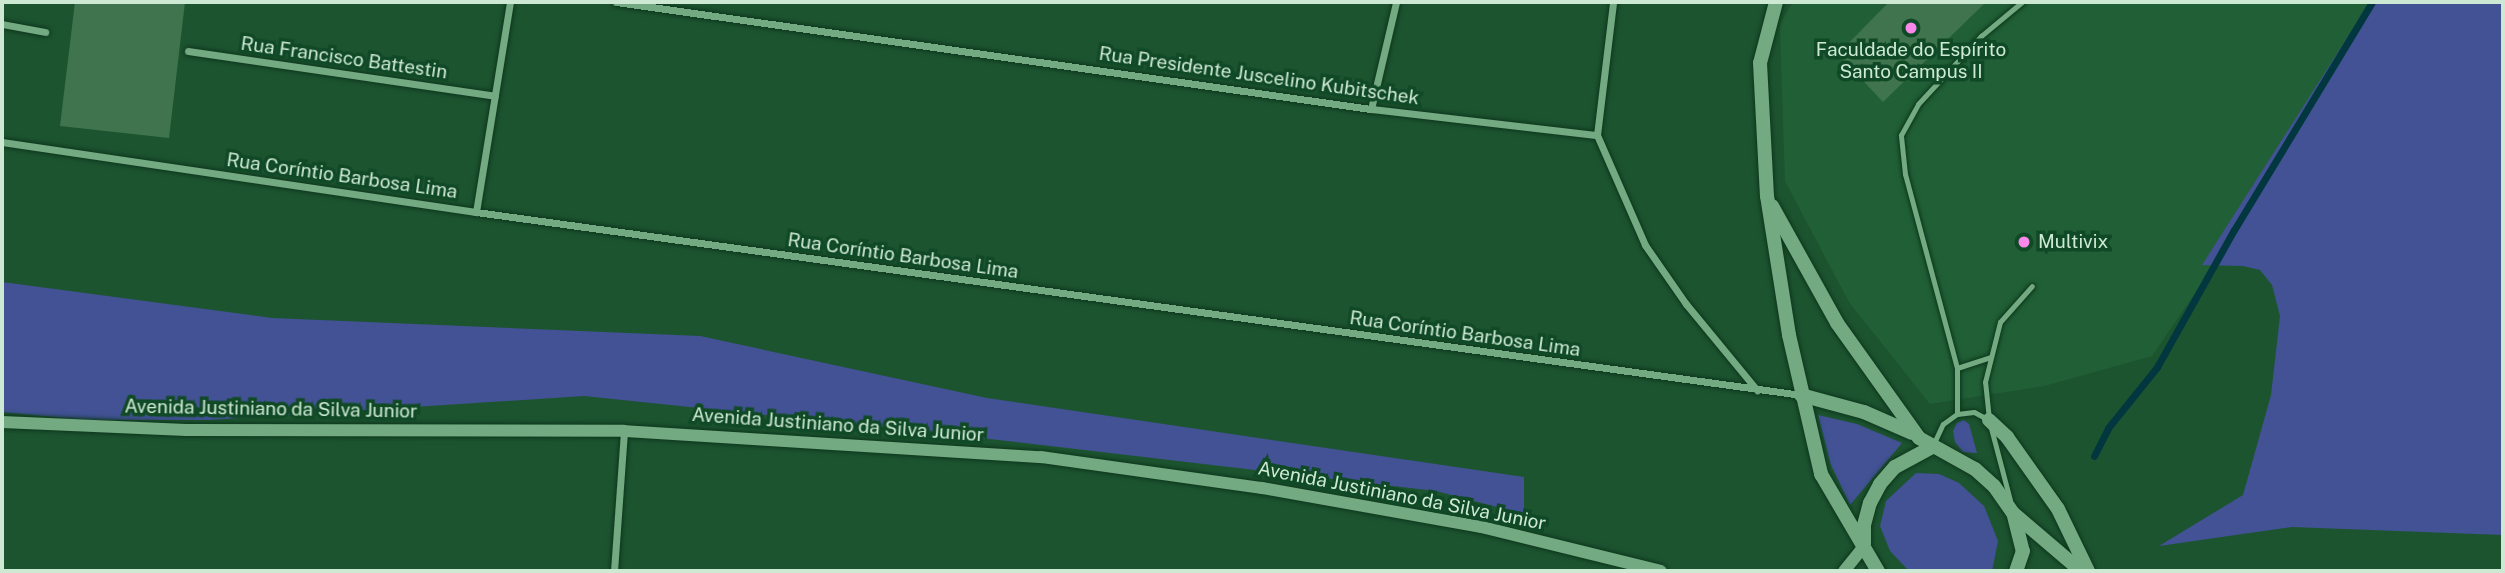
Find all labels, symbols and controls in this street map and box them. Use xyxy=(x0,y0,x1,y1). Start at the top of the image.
marker: Faculdade do Espírito Santo Campus II xyxy=(1903,20,1919,36)
street label: Rua Francisco Battestin xyxy=(239,32,449,84)
place label: Faculdade do Espírito Santo Campus II xyxy=(1816,39,2006,83)
street label: Rua Presidente Juscelino Kubitschek xyxy=(1097,42,1421,110)
street label: Rua Coríntio Barbosa Lima xyxy=(225,148,459,204)
street label: Rua Coríntio Barbosa Lima xyxy=(786,228,1020,284)
place label: Multivix xyxy=(2038,231,2108,253)
marker: Multivix xyxy=(2016,234,2032,250)
street label: Rua Coríntio Barbosa Lima xyxy=(1348,306,1582,362)
street label: Avenida Justiniano da Silva Junior xyxy=(124,395,418,423)
street label: Avenida Justiniano da Silva Junior xyxy=(691,403,985,447)
street label: Avenida Justiniano da Silva Junior xyxy=(1256,457,1548,535)

